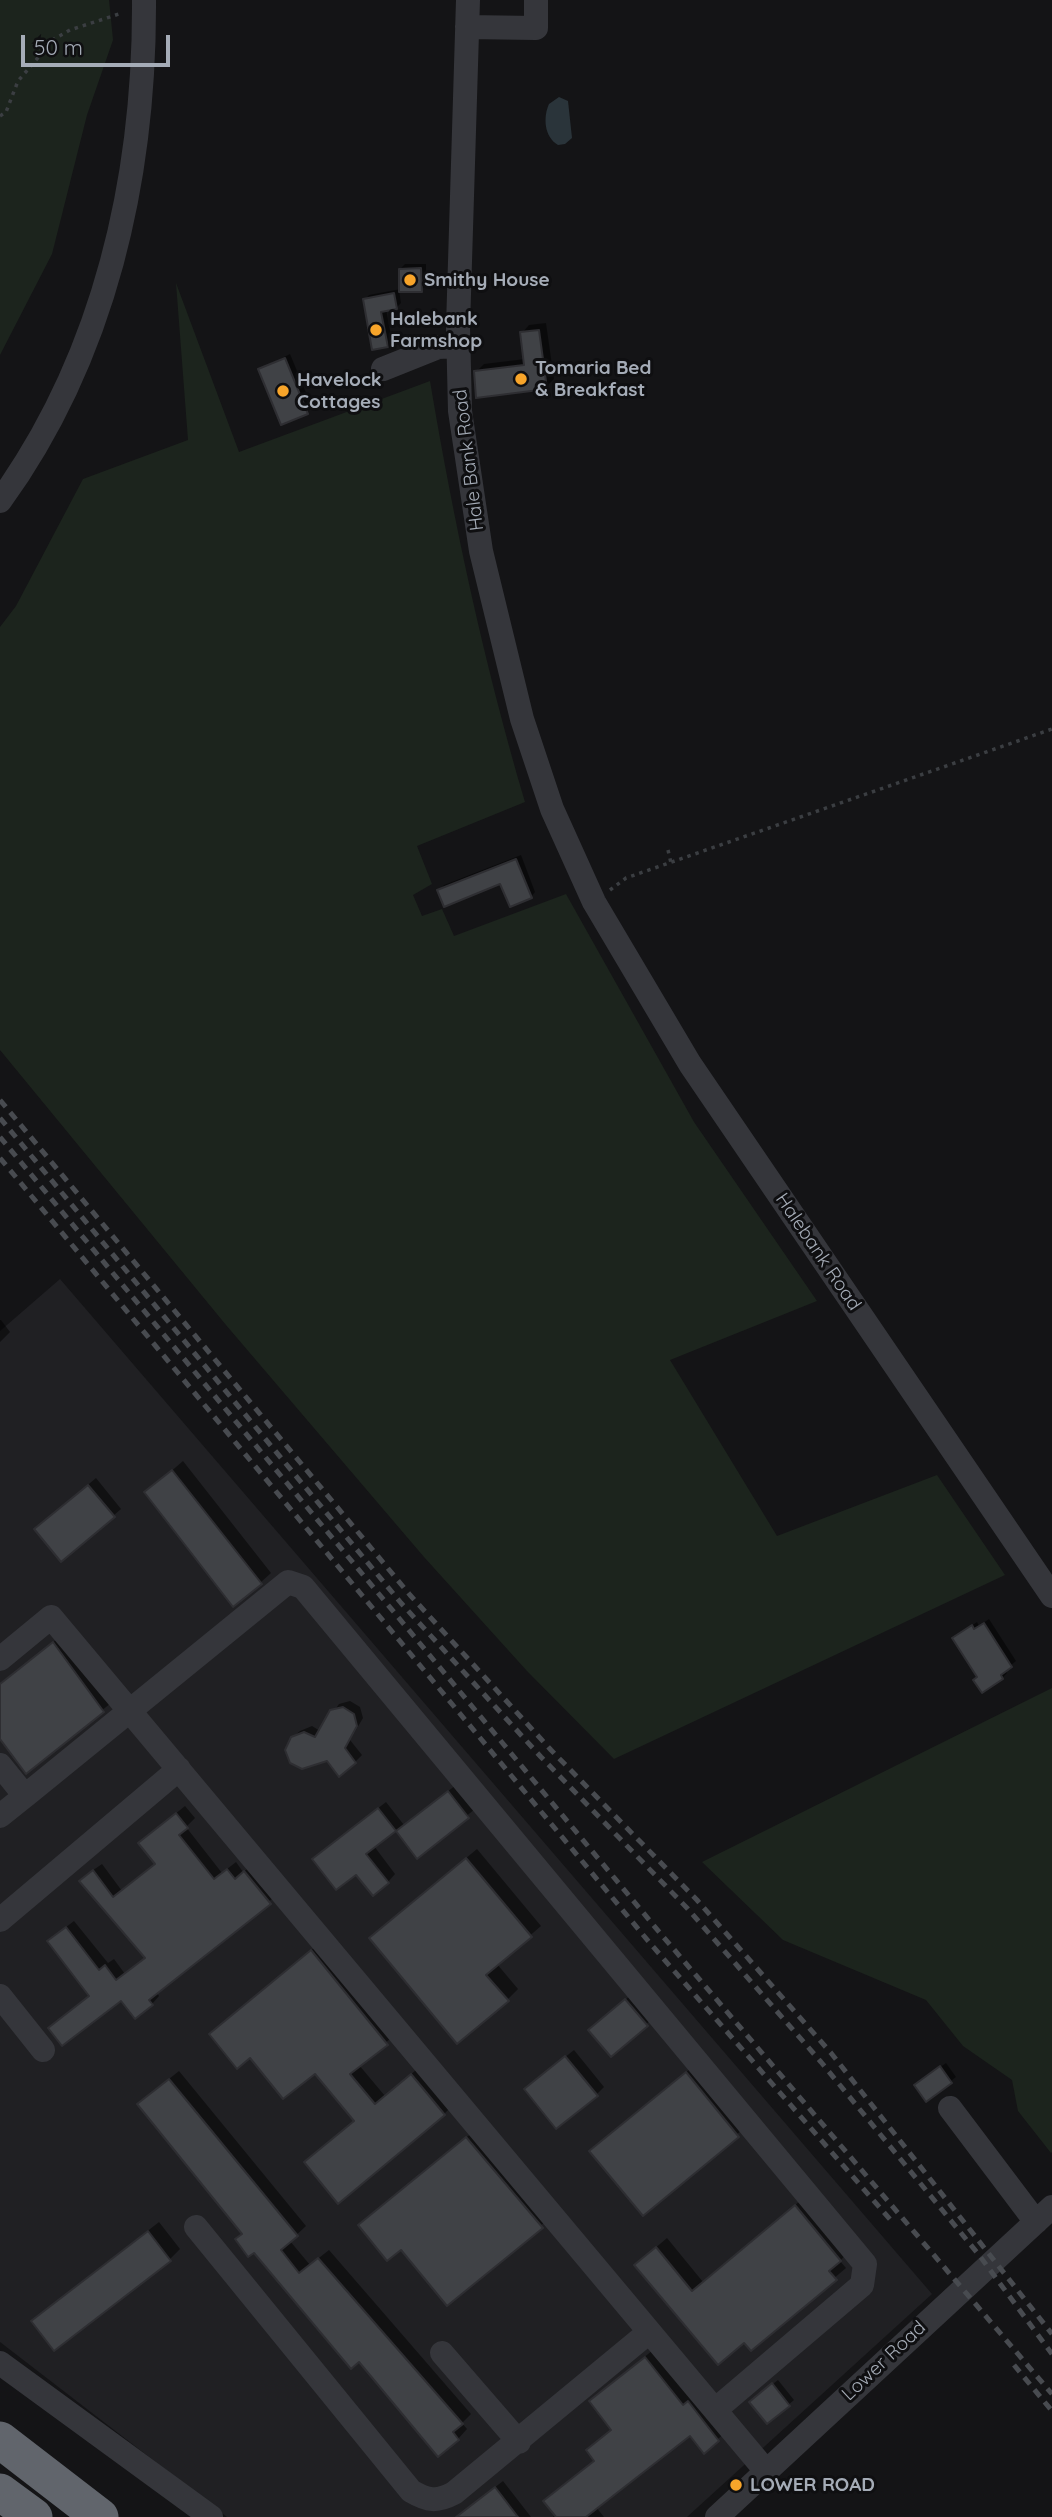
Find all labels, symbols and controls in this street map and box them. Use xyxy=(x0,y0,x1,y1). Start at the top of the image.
scale bar xyxy=(24,21,173,65)
text: 50 m xyxy=(34,34,83,60)
place label: Smithy House xyxy=(424,269,550,291)
marker: Smithy House xyxy=(402,272,418,288)
place label: Halebank Farmshop xyxy=(390,308,482,352)
marker: Halebank Farmshop xyxy=(368,322,384,338)
place label: Tomaria Bed & Breakfast xyxy=(535,357,651,401)
place label: Havelock Cottages xyxy=(297,369,382,413)
marker: Tomaria Bed & Breakfast xyxy=(513,371,529,387)
marker: Havelock Cottages xyxy=(275,383,291,399)
street label: Hale Bank Road xyxy=(449,388,489,532)
street label: Halebank Road xyxy=(770,1189,866,1315)
street label: Lower Road xyxy=(837,2316,931,2406)
place label: LOWER ROAD xyxy=(750,2474,875,2496)
marker: LOWER ROAD xyxy=(728,2477,744,2493)

